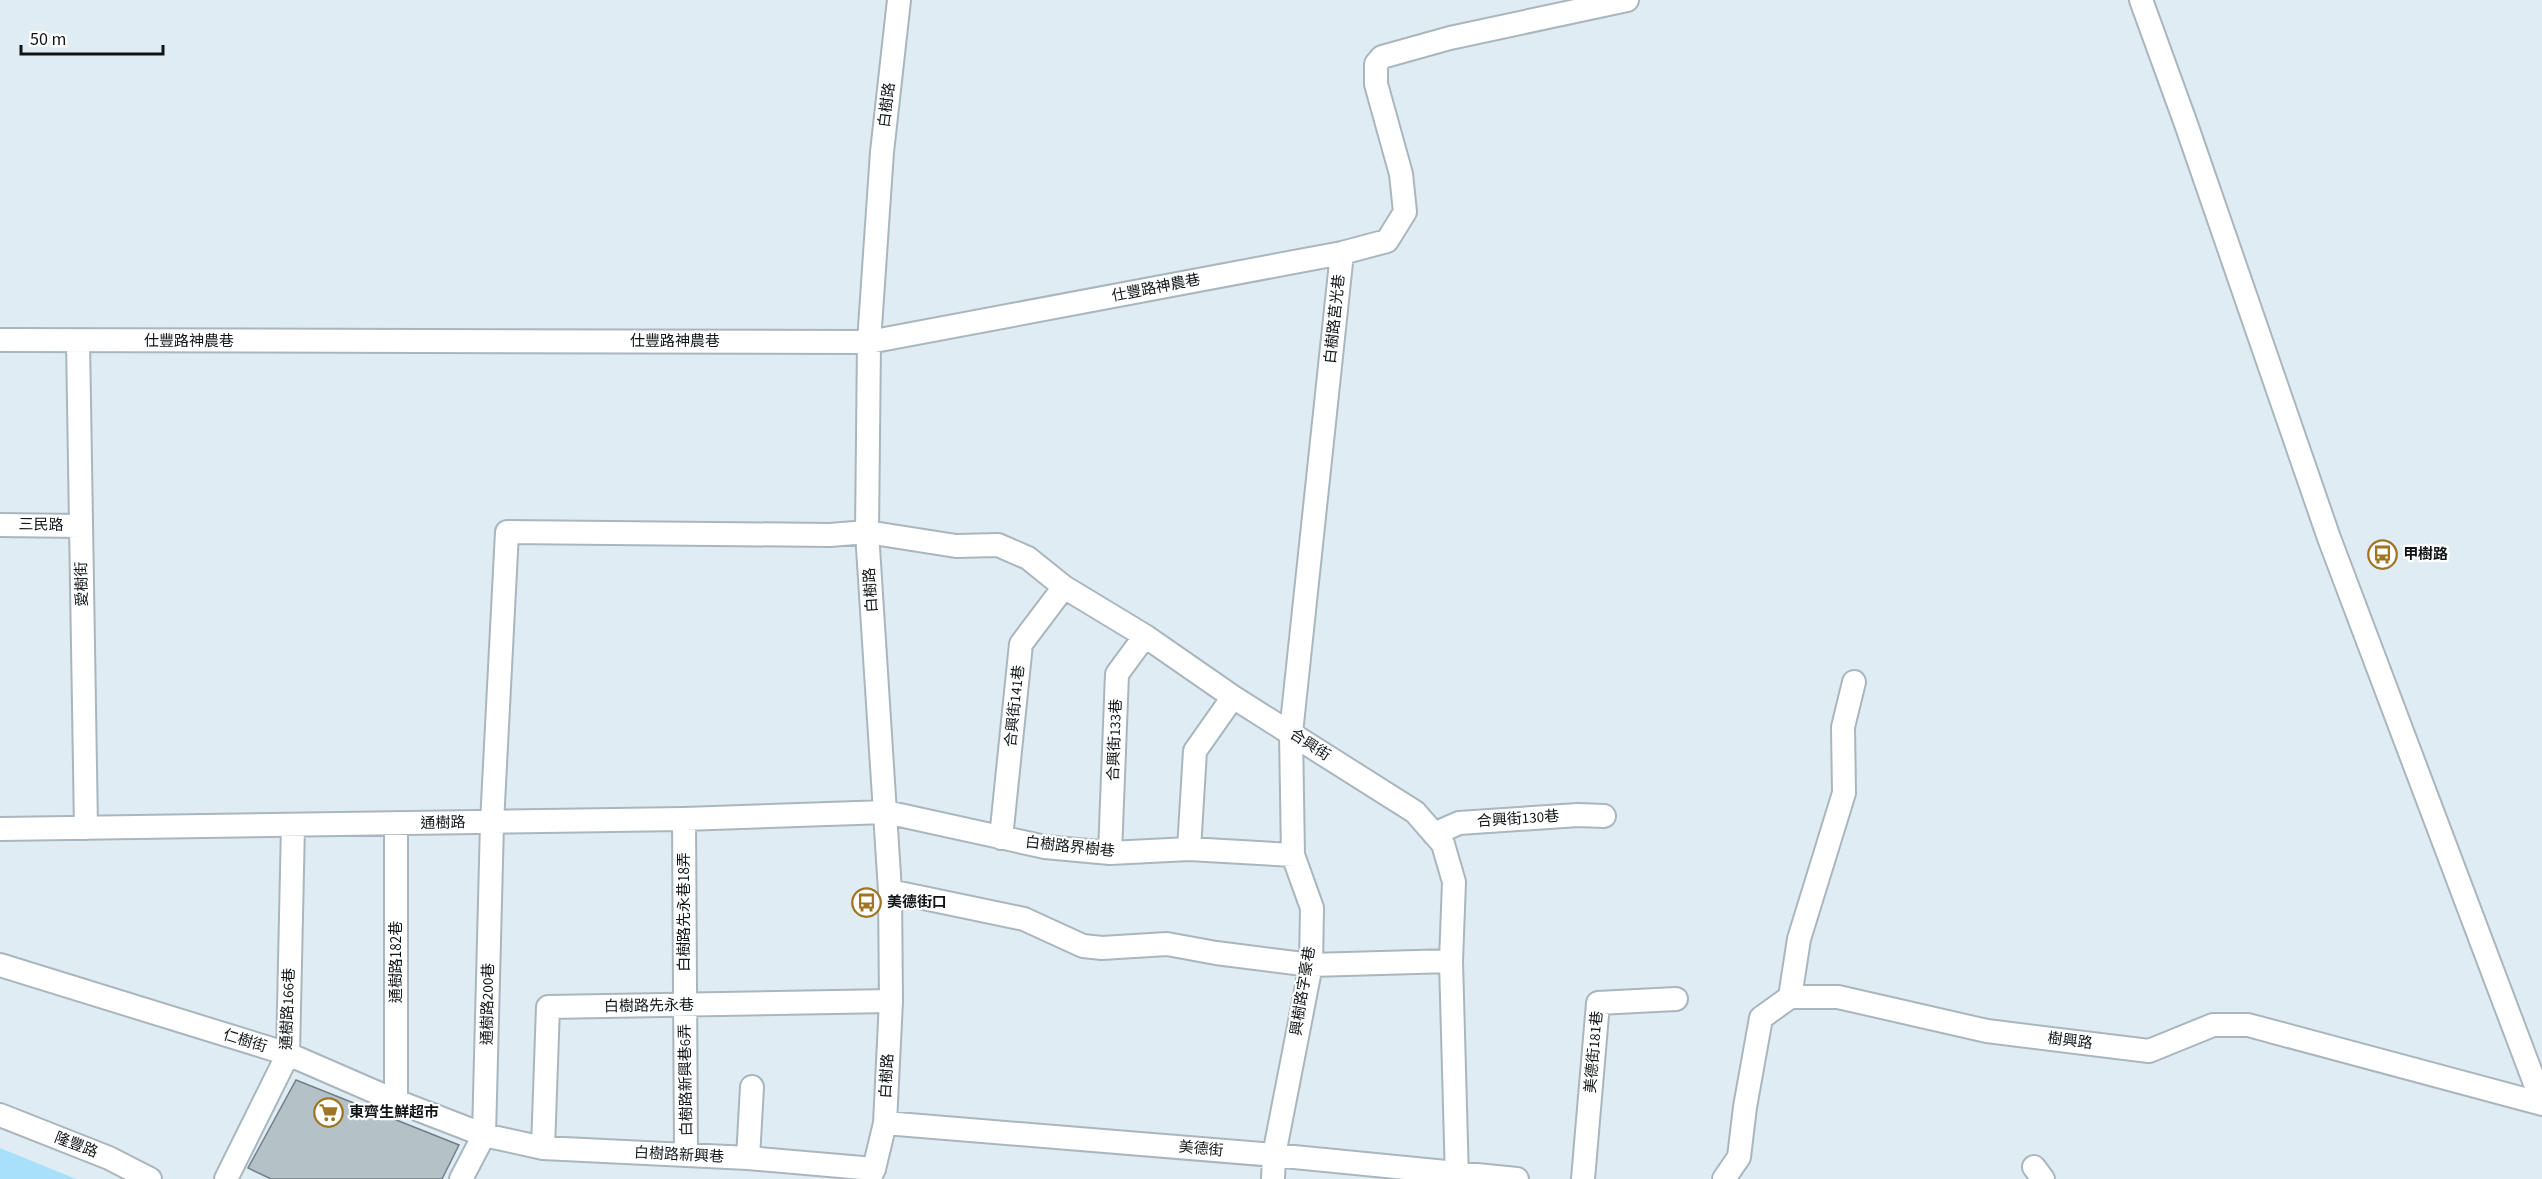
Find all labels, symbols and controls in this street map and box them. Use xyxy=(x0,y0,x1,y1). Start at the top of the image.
scale bar xyxy=(21,18,164,56)
text: 50 m xyxy=(30,27,66,52)
street label: 白樹路 xyxy=(874,81,900,129)
street label: 仕豐路神農巷 xyxy=(1110,269,1202,307)
street label: 白樹路莒光巷 xyxy=(1320,273,1350,365)
street label: 仕豐路神農巷 xyxy=(144,331,234,352)
street label: 仕豐路神農巷 xyxy=(630,331,720,352)
street label: 三民路 xyxy=(18,514,64,536)
bus stop icon: 甲樹路 xyxy=(2366,538,2398,570)
place label: 甲樹路 xyxy=(2403,544,2448,565)
street label: 愛樹街 xyxy=(71,561,93,607)
street label: 白樹路 xyxy=(859,567,883,613)
street label: 合興街141巷 xyxy=(1000,664,1030,748)
street label: 合興街133巷 xyxy=(1103,698,1127,782)
street label: 合興街 xyxy=(1285,724,1335,766)
street label: 合興街130巷 xyxy=(1476,806,1560,832)
street label: 通樹路 xyxy=(420,812,466,834)
street label: 白樹路界樹巷 xyxy=(1024,832,1116,862)
street label: 白樹路先永巷18弄 xyxy=(674,852,695,972)
bus stop icon: 美德街口 xyxy=(850,886,882,918)
place label: 美德街口 xyxy=(887,892,947,913)
street label: 通樹路182巷 xyxy=(386,921,407,1003)
street label: 興樹路字豪巷 xyxy=(1286,945,1320,1037)
street label: 通樹路200巷 xyxy=(477,963,499,1045)
street label: 通樹路166巷 xyxy=(276,967,300,1051)
street label: 白樹路先永巷 xyxy=(604,995,694,1017)
street label: 美德街181巷 xyxy=(1580,1010,1608,1094)
street label: 仁樹街 xyxy=(220,1024,270,1058)
street label: 白樹路新興巷6弄 xyxy=(675,1024,697,1136)
street label: 樹興路 xyxy=(2046,1028,2094,1054)
street label: 白樹路 xyxy=(875,1053,899,1099)
supermarket icon: 東齊生鮮超市 xyxy=(312,1096,344,1128)
place label: 東齊生鮮超市 xyxy=(349,1102,439,1123)
street label: 隆豐路 xyxy=(51,1127,101,1163)
street label: 美德街 xyxy=(1178,1137,1224,1161)
street label: 白樹路新興巷 xyxy=(634,1142,724,1168)

